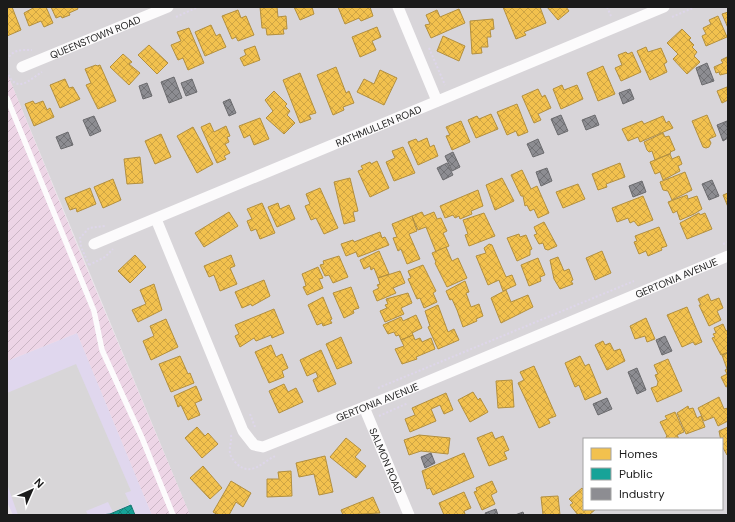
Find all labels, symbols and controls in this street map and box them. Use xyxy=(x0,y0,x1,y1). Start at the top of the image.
street label: QUEENSTOWN ROAD xyxy=(48,12,142,61)
street label: RATHMULLEN ROAD xyxy=(334,102,423,149)
street label: GERTONIA AVENUE xyxy=(633,254,720,300)
street label: GERTONIA AVENUE xyxy=(334,379,421,424)
street label: SALMON ROAD xyxy=(367,426,406,496)
legend xyxy=(583,438,723,510)
text: Homes xyxy=(619,446,658,462)
text: Public xyxy=(619,466,653,482)
north arrow xyxy=(12,470,52,510)
text: N xyxy=(31,475,47,491)
text: Industry xyxy=(619,486,665,502)

